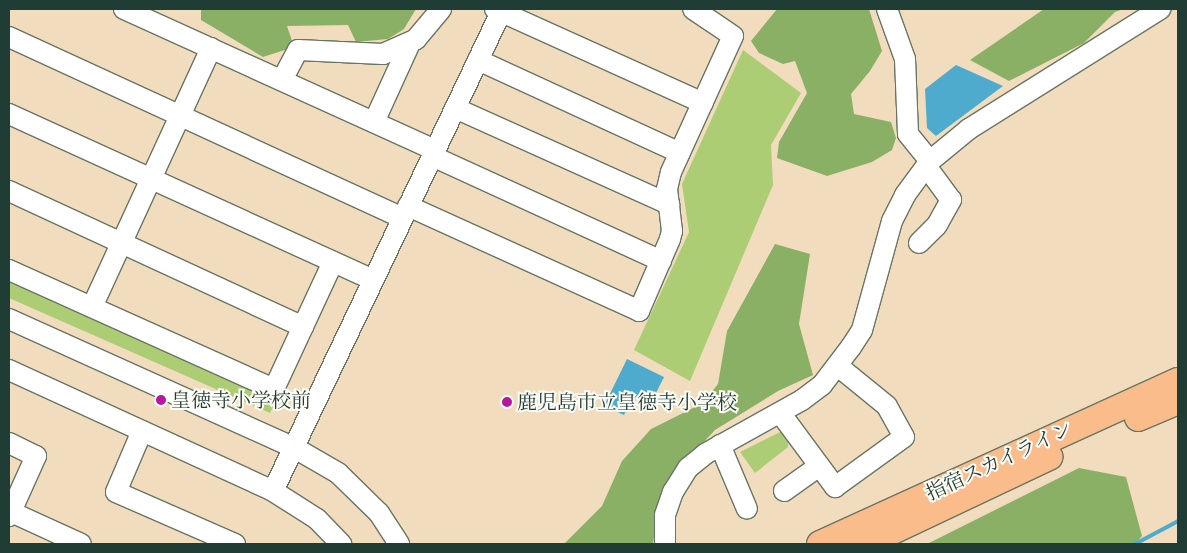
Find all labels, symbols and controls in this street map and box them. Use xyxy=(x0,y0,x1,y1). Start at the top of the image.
place label: 皇徳寺小学校前 xyxy=(171,388,311,412)
place label: 鹿児島市立皇徳寺小学校 xyxy=(517,390,737,414)
marker: 皇徳寺小学校前 xyxy=(155,394,167,406)
marker: 鹿児島市立皇徳寺小学校 xyxy=(501,396,513,408)
street label: 指宿スカイライン xyxy=(921,416,1077,506)

